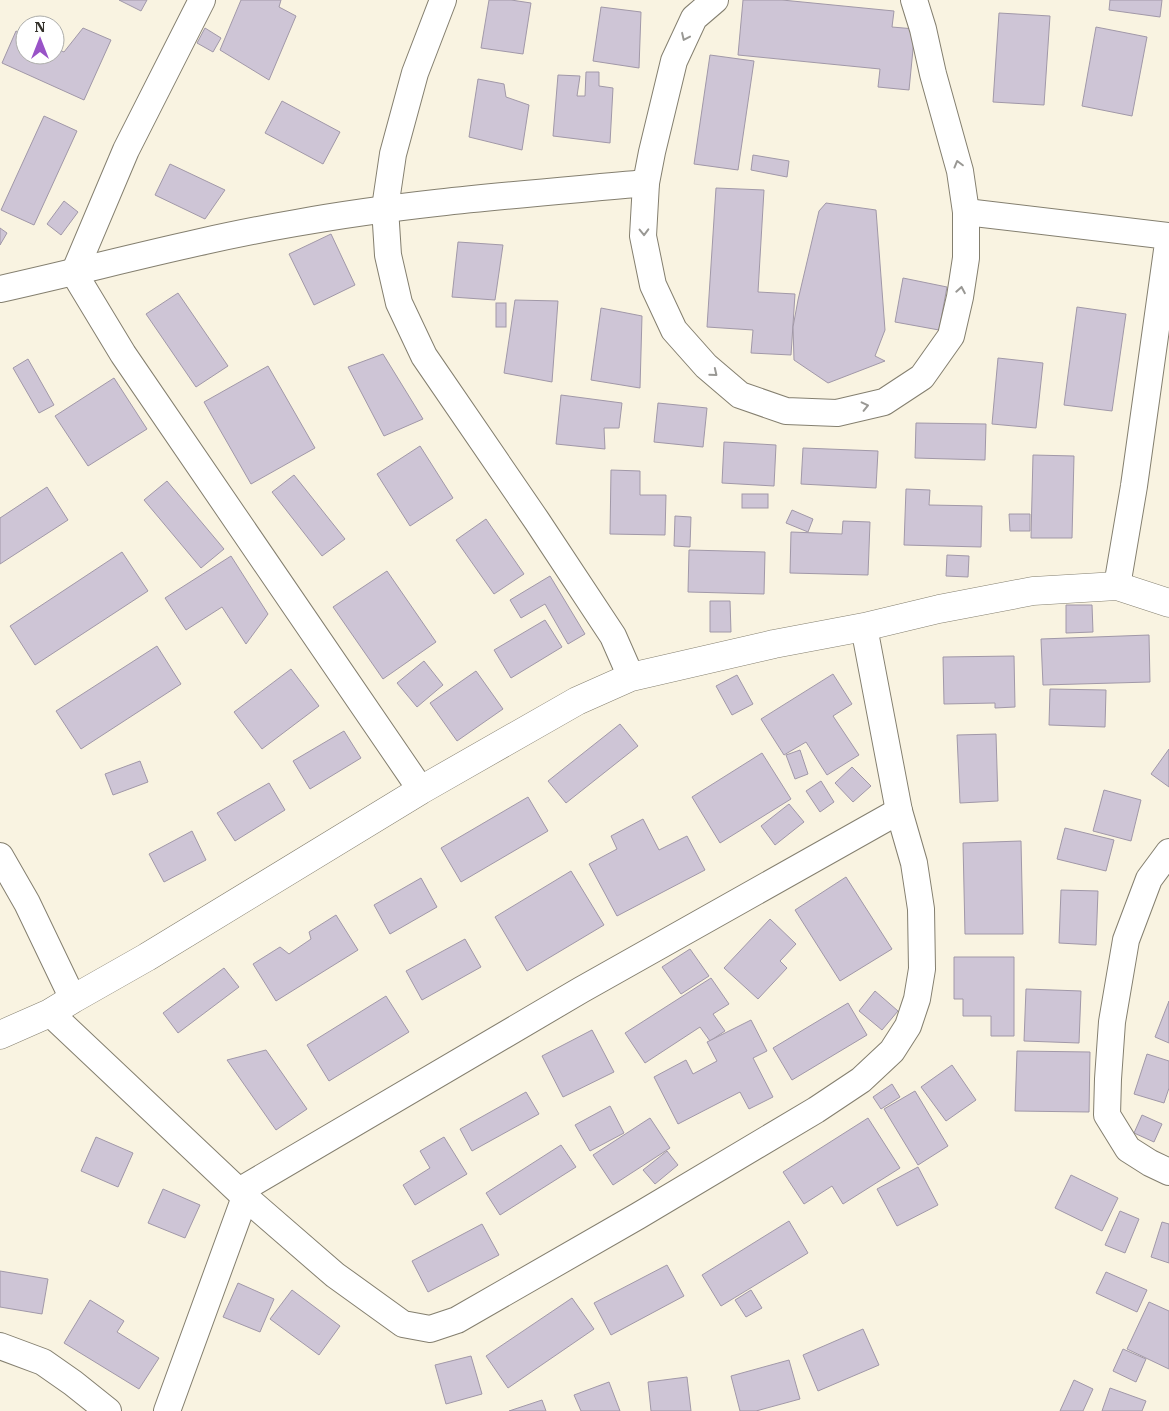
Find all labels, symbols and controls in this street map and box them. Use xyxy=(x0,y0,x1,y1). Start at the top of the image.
north arrow xyxy=(15,15,65,65)
text: N xyxy=(34,18,46,36)
one-way arrow xyxy=(681,32,691,41)
one-way arrow xyxy=(953,160,964,169)
one-way arrow xyxy=(639,228,649,236)
one-way arrow xyxy=(956,285,966,294)
one-way arrow xyxy=(708,368,717,376)
one-way arrow xyxy=(861,402,869,412)

